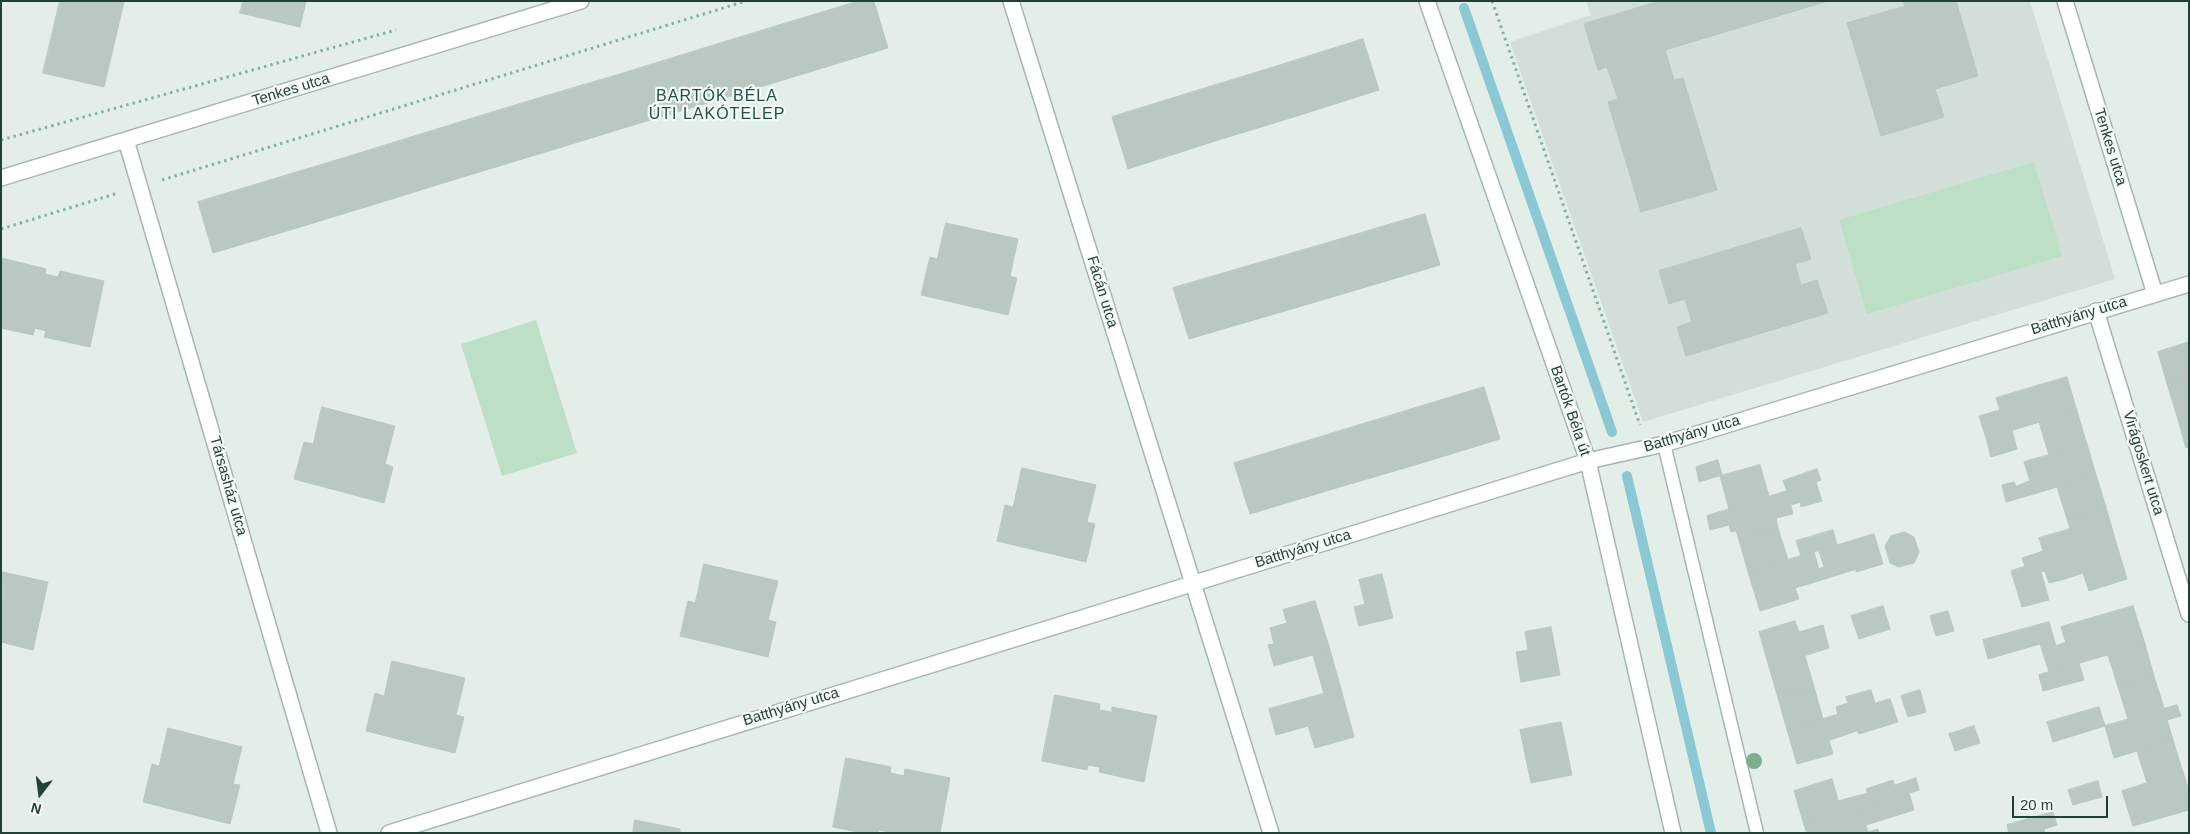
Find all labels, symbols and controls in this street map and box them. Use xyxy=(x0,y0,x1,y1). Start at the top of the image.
street label: Tenkes utca xyxy=(250,70,332,110)
district label: BARTÓK BÉLA ÚTI LAKÓTELEP xyxy=(647,87,787,125)
street label: Tenkes utca xyxy=(2090,106,2130,188)
street label: Fácán utca xyxy=(1083,254,1121,330)
street label: Batthyány utca xyxy=(2029,293,2129,339)
street label: Bartók Béla út xyxy=(1546,364,1594,458)
street label: Virágoskert utca xyxy=(2119,409,2167,517)
street label: Batthyány utca xyxy=(1642,412,1742,456)
street label: Társasház utca xyxy=(205,434,251,538)
street label: Batthyány utca xyxy=(1253,526,1353,572)
street label: Batthyány utca xyxy=(741,684,841,730)
north arrow xyxy=(15,769,65,819)
scale bar xyxy=(2015,786,2111,818)
text: 20 m xyxy=(2020,796,2053,813)
text: N xyxy=(29,799,43,818)

